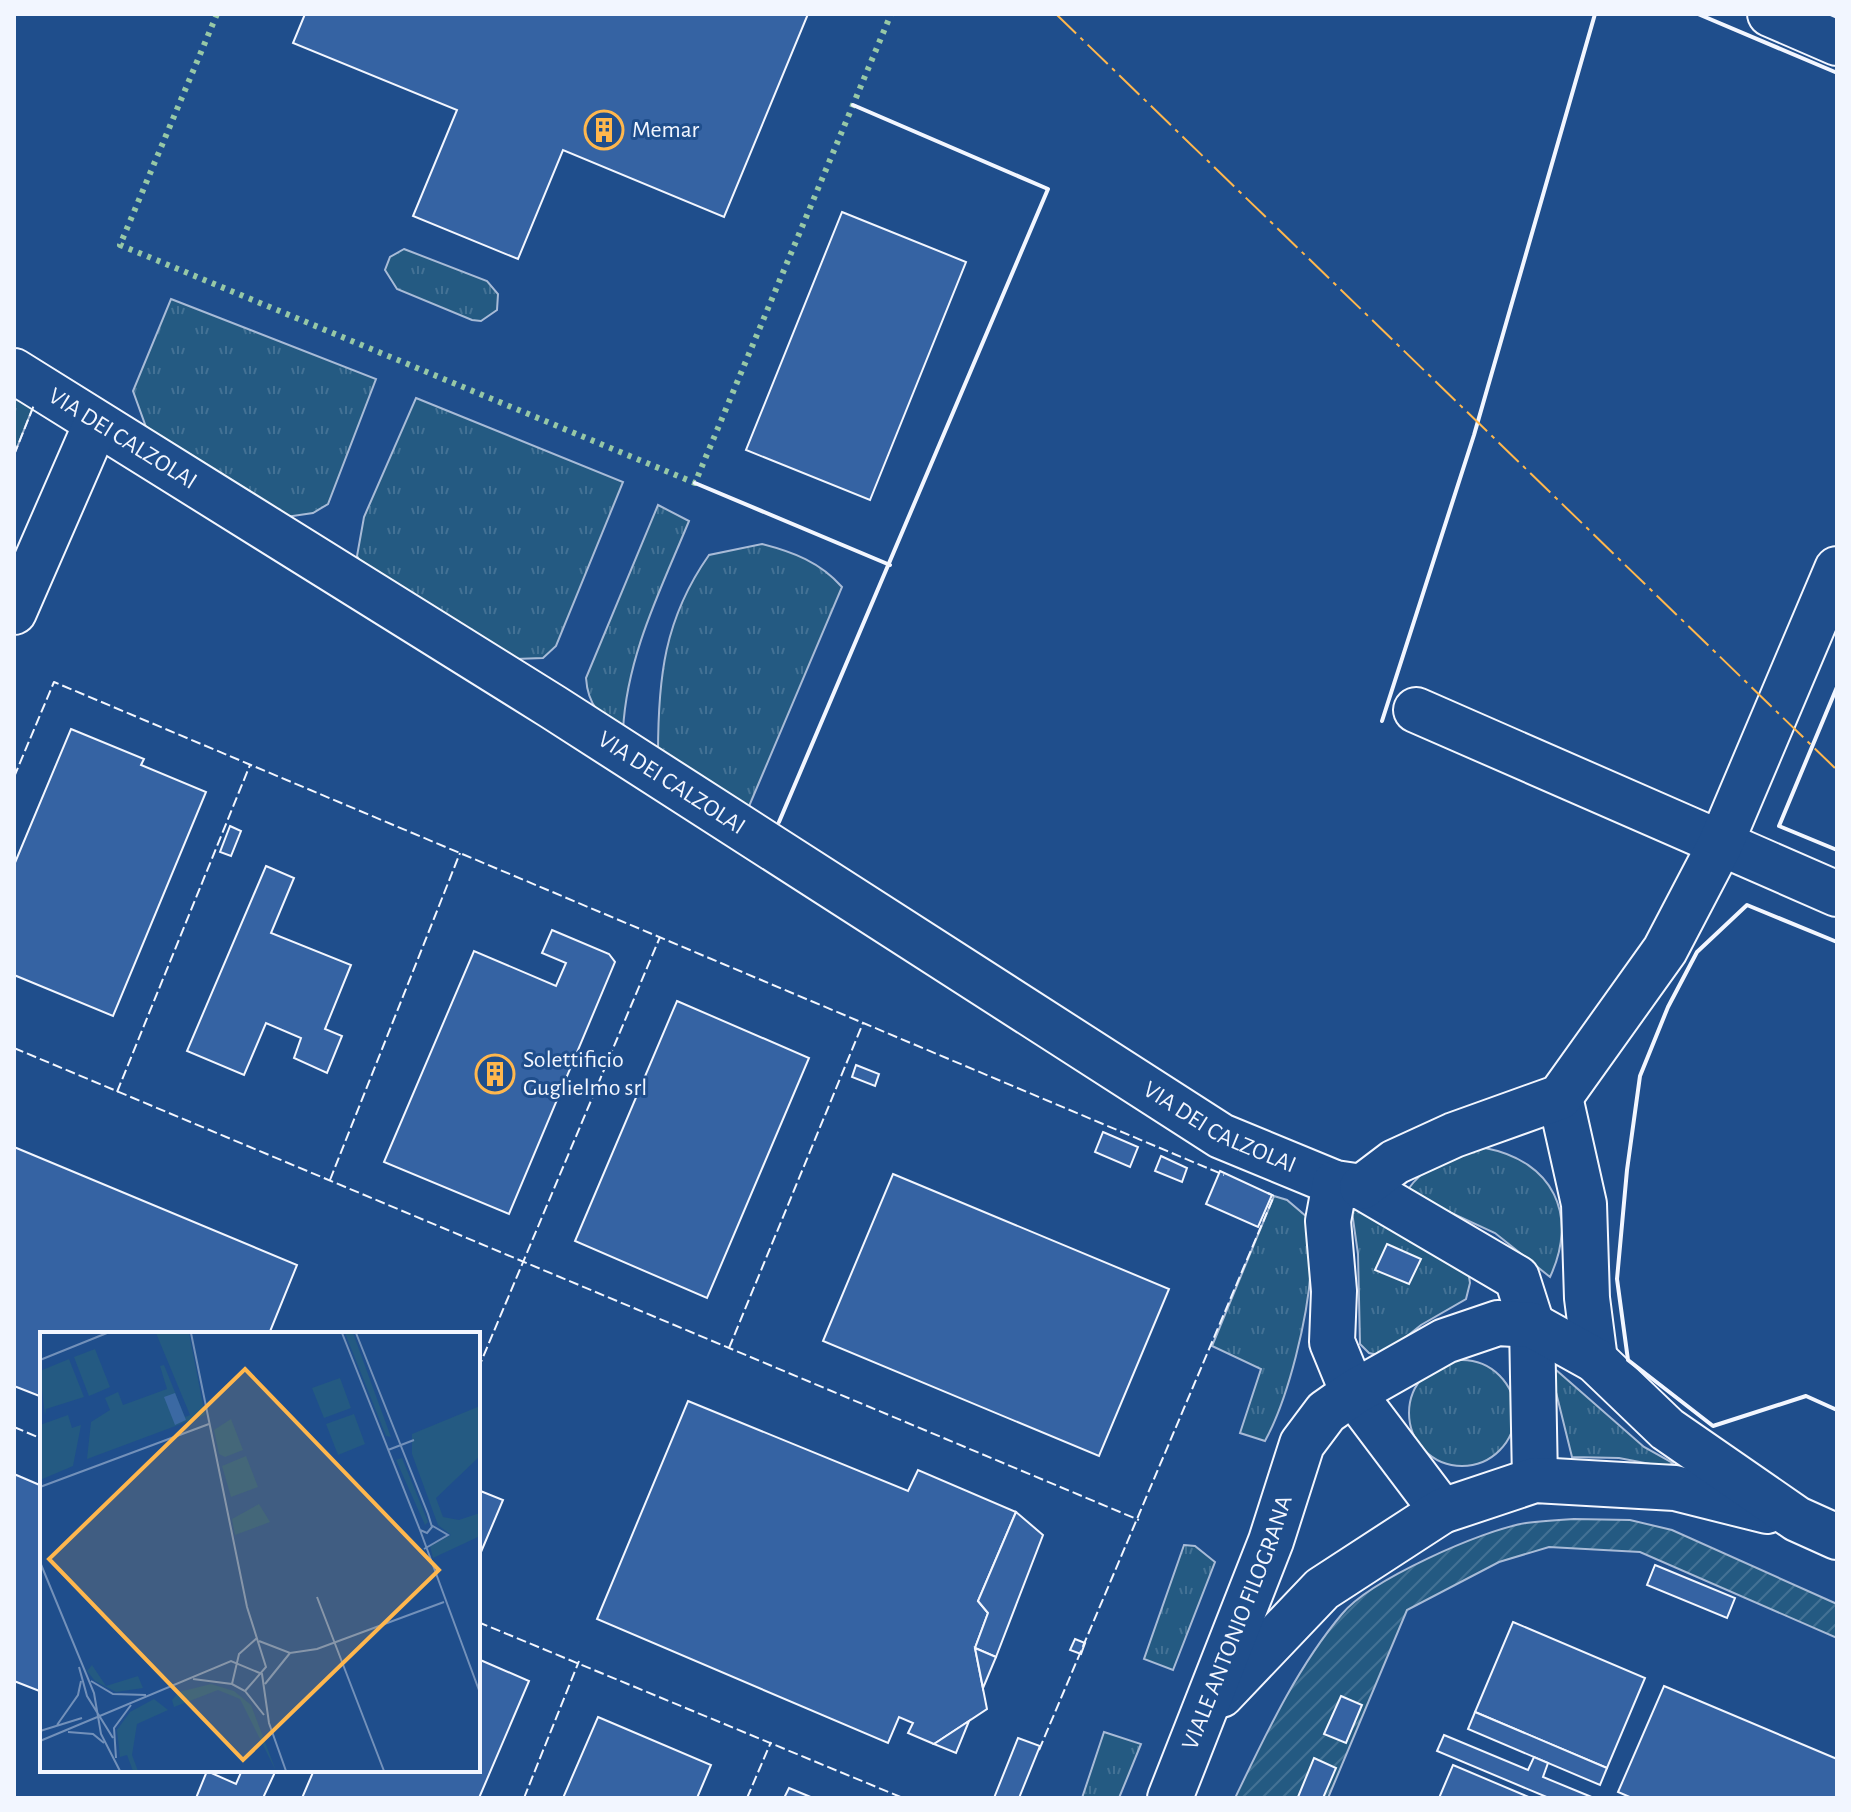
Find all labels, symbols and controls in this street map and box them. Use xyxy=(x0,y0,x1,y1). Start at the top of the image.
building icon: Memar xyxy=(583,109,625,151)
place label: Memar xyxy=(632,118,700,142)
street label: VIA DEI CALZOLAI xyxy=(44,384,201,494)
street label: VIA DEI CALZOLAI xyxy=(594,727,749,839)
place label: Solettificio Guglielmo srl xyxy=(523,1048,647,1100)
building icon: Solettificio Guglielmo srl xyxy=(474,1053,516,1095)
street label: VIA DEI CALZOLAI xyxy=(1139,1077,1299,1178)
inset map xyxy=(40,1332,480,1772)
street label: VIALE ANTONIO FILOGRANA xyxy=(1178,1492,1297,1753)

